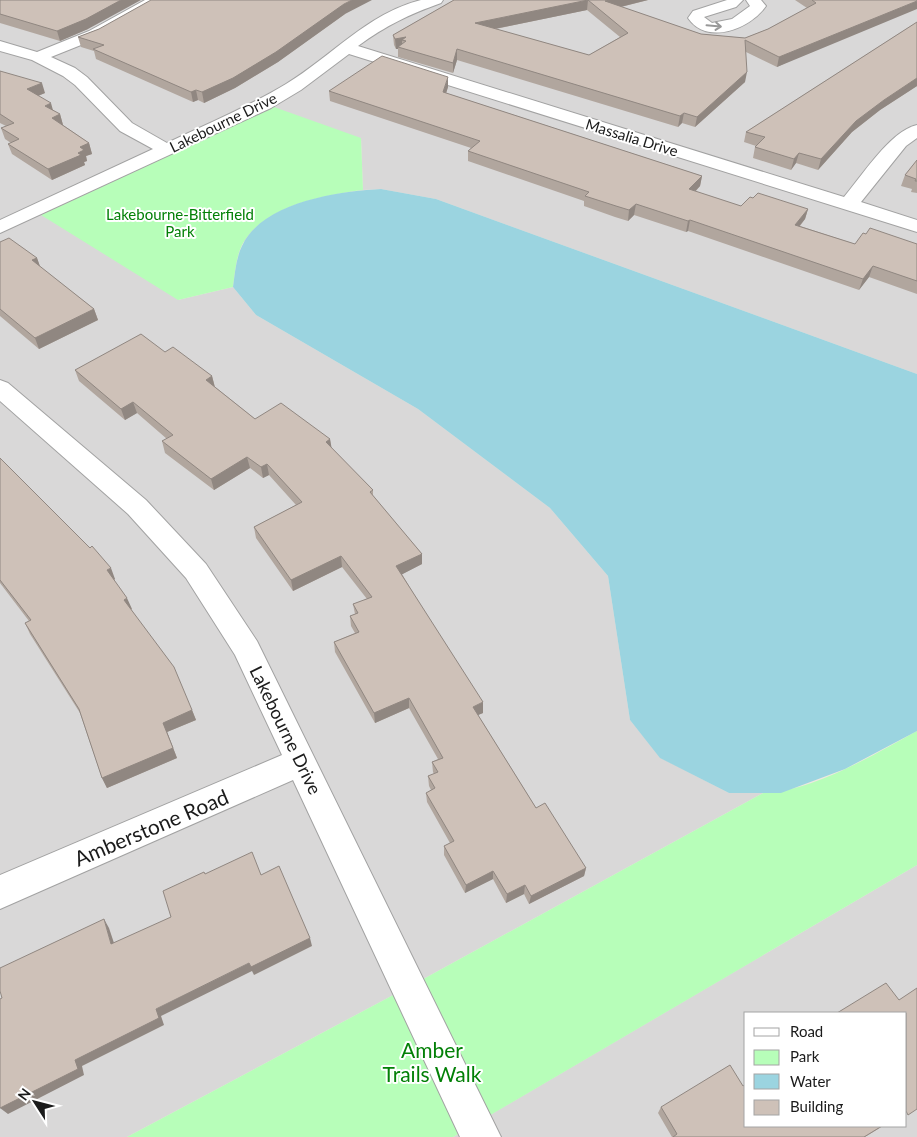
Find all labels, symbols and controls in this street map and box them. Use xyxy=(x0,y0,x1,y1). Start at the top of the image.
one-way arrow xyxy=(706,21,722,31)
street label: Lakebourne Drive xyxy=(167,88,280,156)
street label: Massalia Drive xyxy=(584,114,681,160)
park label: Lakebourne-Bitterfield Park xyxy=(106,205,254,240)
street label: Lakebourne Drive xyxy=(245,662,327,798)
street label: Amberstone Road xyxy=(70,783,232,871)
legend xyxy=(744,1012,907,1127)
text: Road xyxy=(790,1022,823,1040)
park label: Amber Trails Walk xyxy=(383,1037,482,1086)
text: Park xyxy=(790,1047,820,1065)
text: Water xyxy=(790,1072,831,1090)
north arrow xyxy=(10,1077,60,1127)
text: N xyxy=(14,1085,34,1103)
text: Building xyxy=(790,1097,843,1115)

